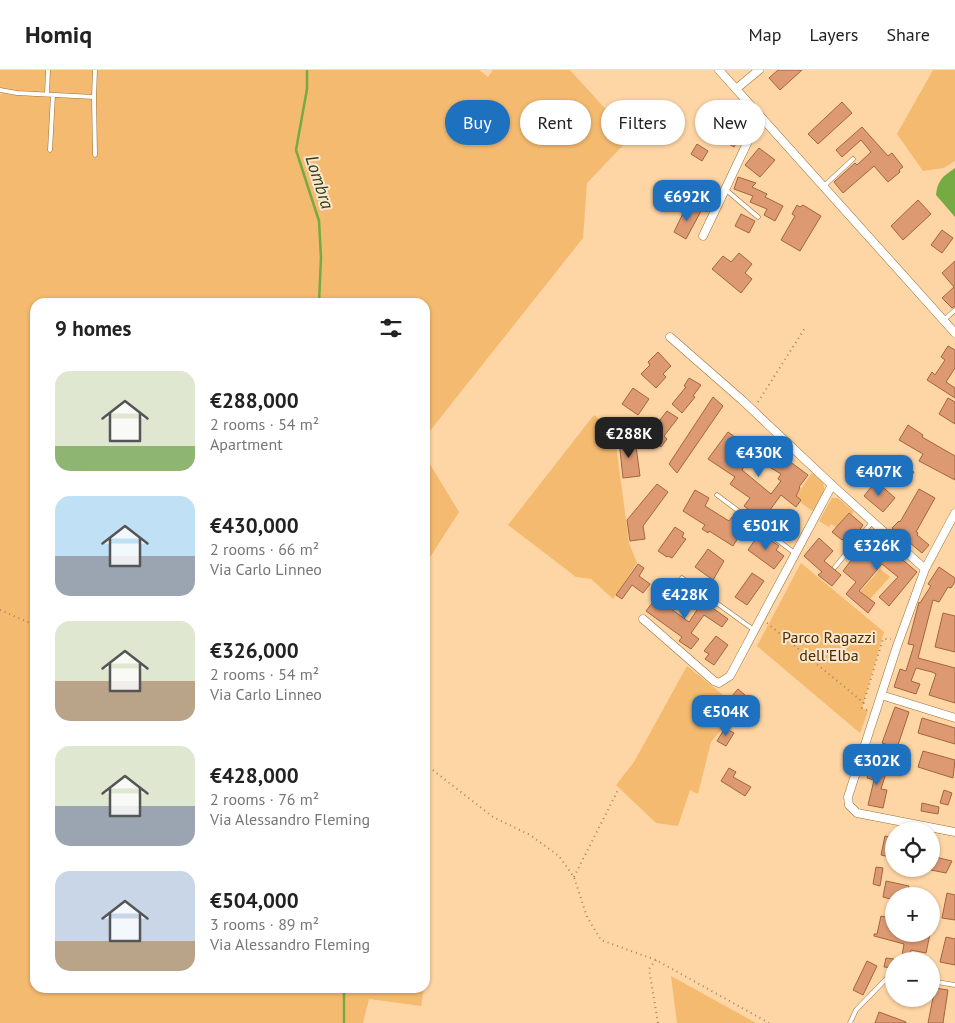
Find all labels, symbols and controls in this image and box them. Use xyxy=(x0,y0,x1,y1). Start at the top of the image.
text: Homiq xyxy=(25,19,92,50)
text: Map xyxy=(749,23,781,46)
text: Layers xyxy=(809,23,858,46)
text: Share xyxy=(886,23,930,46)
chip: Buy xyxy=(445,100,510,145)
chip: Rent xyxy=(520,100,591,145)
chip: Filters xyxy=(601,100,685,145)
chip: New xyxy=(695,100,765,145)
water label: Lombra xyxy=(301,152,340,212)
pin: €692K xyxy=(652,180,722,222)
text: €692K xyxy=(664,186,710,206)
icon: filters xyxy=(377,314,405,342)
text: 9 homes xyxy=(55,315,131,342)
text: €288,000 xyxy=(210,387,299,414)
icon: home xyxy=(95,391,155,451)
text: 2 rooms · 54 m² xyxy=(210,414,319,434)
pin: €288K xyxy=(594,416,664,459)
text: €288K xyxy=(606,423,652,443)
text: Apartment xyxy=(210,434,283,454)
pin: €430K xyxy=(724,436,794,478)
text: €430K xyxy=(736,442,782,462)
pin: €407K xyxy=(844,454,914,497)
text: €407K xyxy=(856,461,902,481)
pin: €501K xyxy=(731,508,801,551)
text: €430,000 xyxy=(210,512,299,539)
text: €501K xyxy=(743,515,789,535)
icon: home xyxy=(95,516,155,576)
pin: €326K xyxy=(842,528,912,571)
text: €326K xyxy=(854,535,900,555)
text: 2 rooms · 66 m² xyxy=(210,539,319,559)
text: Via Carlo Linneo xyxy=(210,559,322,579)
pin: €428K xyxy=(650,578,720,620)
text: €428K xyxy=(662,584,708,604)
park label: Parco Ragazzi dell'Elba xyxy=(782,627,876,665)
text: €326,000 xyxy=(210,637,299,664)
icon: home xyxy=(95,641,155,701)
text: 2 rooms · 54 m² xyxy=(210,664,319,684)
text: Via Carlo Linneo xyxy=(210,684,322,704)
pin: €504K xyxy=(691,694,761,737)
text: €504K xyxy=(703,701,749,721)
pin: €302K xyxy=(842,744,912,786)
text: €302K xyxy=(854,750,900,770)
text: €428,000 xyxy=(210,762,299,789)
icon: home xyxy=(95,766,155,826)
text: 2 rooms · 76 m² xyxy=(210,789,319,809)
text: Via Alessandro Fleming xyxy=(210,809,370,829)
map controls xyxy=(885,822,940,1007)
button: locate xyxy=(885,822,940,877)
text: €504,000 xyxy=(210,887,299,914)
button: + xyxy=(885,887,940,942)
icon: home xyxy=(95,891,155,951)
text: 3 rooms · 89 m² xyxy=(210,914,319,934)
text: Via Alessandro Fleming xyxy=(210,934,370,954)
button: − xyxy=(885,952,940,1007)

